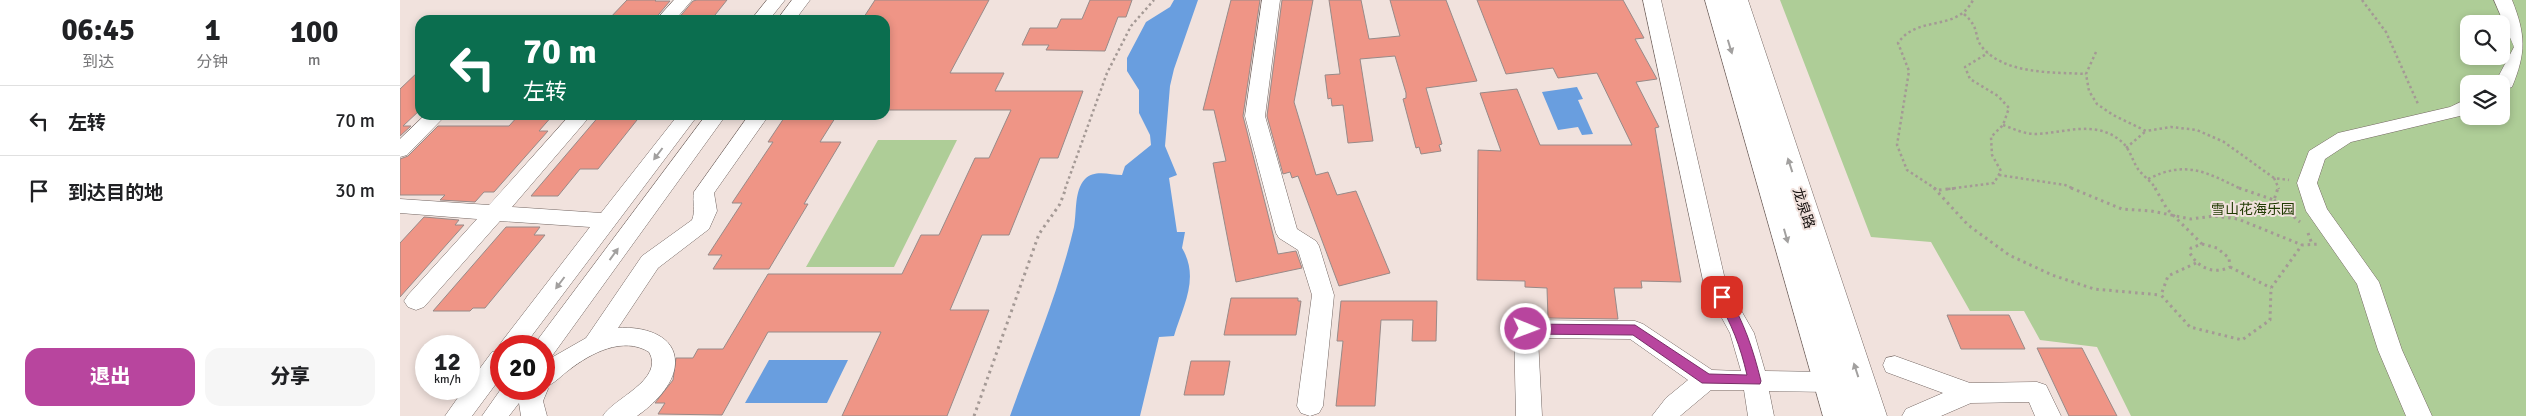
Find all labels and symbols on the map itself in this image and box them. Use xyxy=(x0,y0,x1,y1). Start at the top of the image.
one-way arrow xyxy=(1727,39,1734,54)
one-way arrow xyxy=(653,147,664,160)
one-way arrow xyxy=(1786,157,1794,172)
street label: 龙泉路 xyxy=(1789,186,1818,231)
park label: 雪山花海乐园 xyxy=(2211,201,2295,218)
one-way arrow xyxy=(1783,229,1791,244)
one-way arrow xyxy=(609,247,619,261)
one-way arrow xyxy=(554,276,565,289)
pin xyxy=(1701,276,1743,318)
position arrow xyxy=(1499,302,1551,354)
speed limit sign: 20 xyxy=(490,335,555,400)
one-way arrow xyxy=(1852,362,1859,377)

